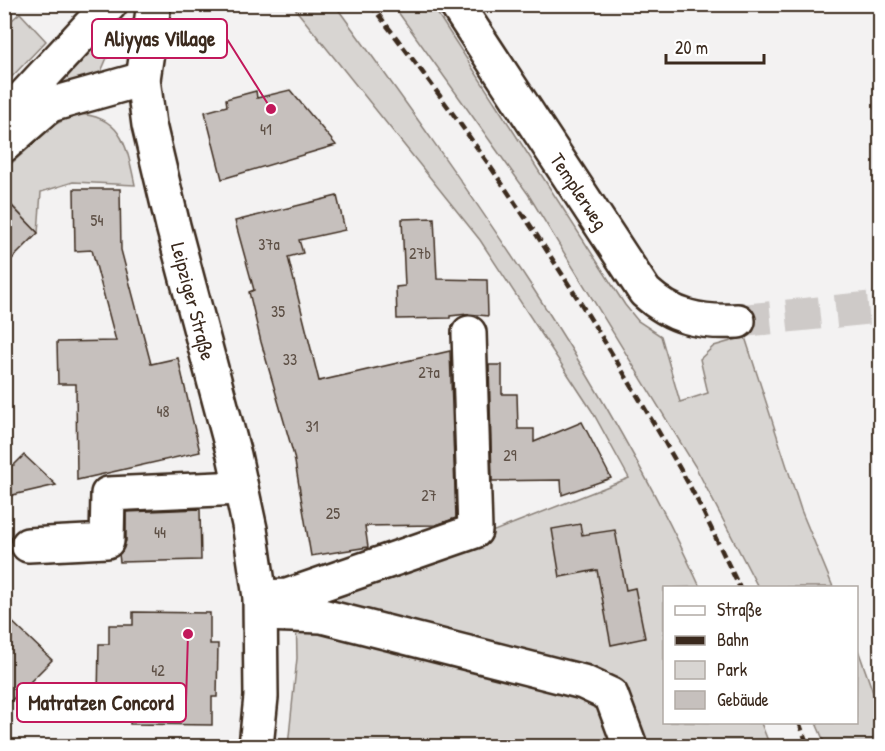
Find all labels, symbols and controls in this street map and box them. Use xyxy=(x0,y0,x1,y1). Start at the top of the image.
callout: Aliyyas Village xyxy=(92,19,227,58)
text: Aliyyas Village xyxy=(105,24,216,54)
scale bar xyxy=(666,27,764,65)
text: 20 m xyxy=(675,35,708,60)
house number: 41 xyxy=(260,118,272,140)
street label: Templerweg xyxy=(544,147,614,235)
house number: 54 xyxy=(91,209,103,231)
house number: 37a xyxy=(258,233,280,255)
street label: Leipziger Straße xyxy=(165,239,222,363)
house number: 27b xyxy=(409,242,431,264)
house number: 35 xyxy=(271,300,285,322)
house number: 33 xyxy=(283,348,297,370)
house number: 27a xyxy=(418,361,440,383)
house number: 48 xyxy=(157,400,170,422)
house number: 31 xyxy=(306,415,319,437)
house number: 29 xyxy=(503,444,517,466)
house number: 27 xyxy=(421,484,437,506)
house number: 25 xyxy=(326,502,340,524)
house number: 44 xyxy=(154,521,166,543)
legend xyxy=(663,586,858,724)
text: Straße xyxy=(717,597,762,622)
text: Bahn xyxy=(717,627,749,652)
text: Park xyxy=(717,657,748,682)
house number: 42 xyxy=(151,659,165,681)
callout: Matratzen Concord xyxy=(17,683,186,722)
text: Gebäude xyxy=(717,687,769,712)
text: Matratzen Concord xyxy=(28,688,175,717)

